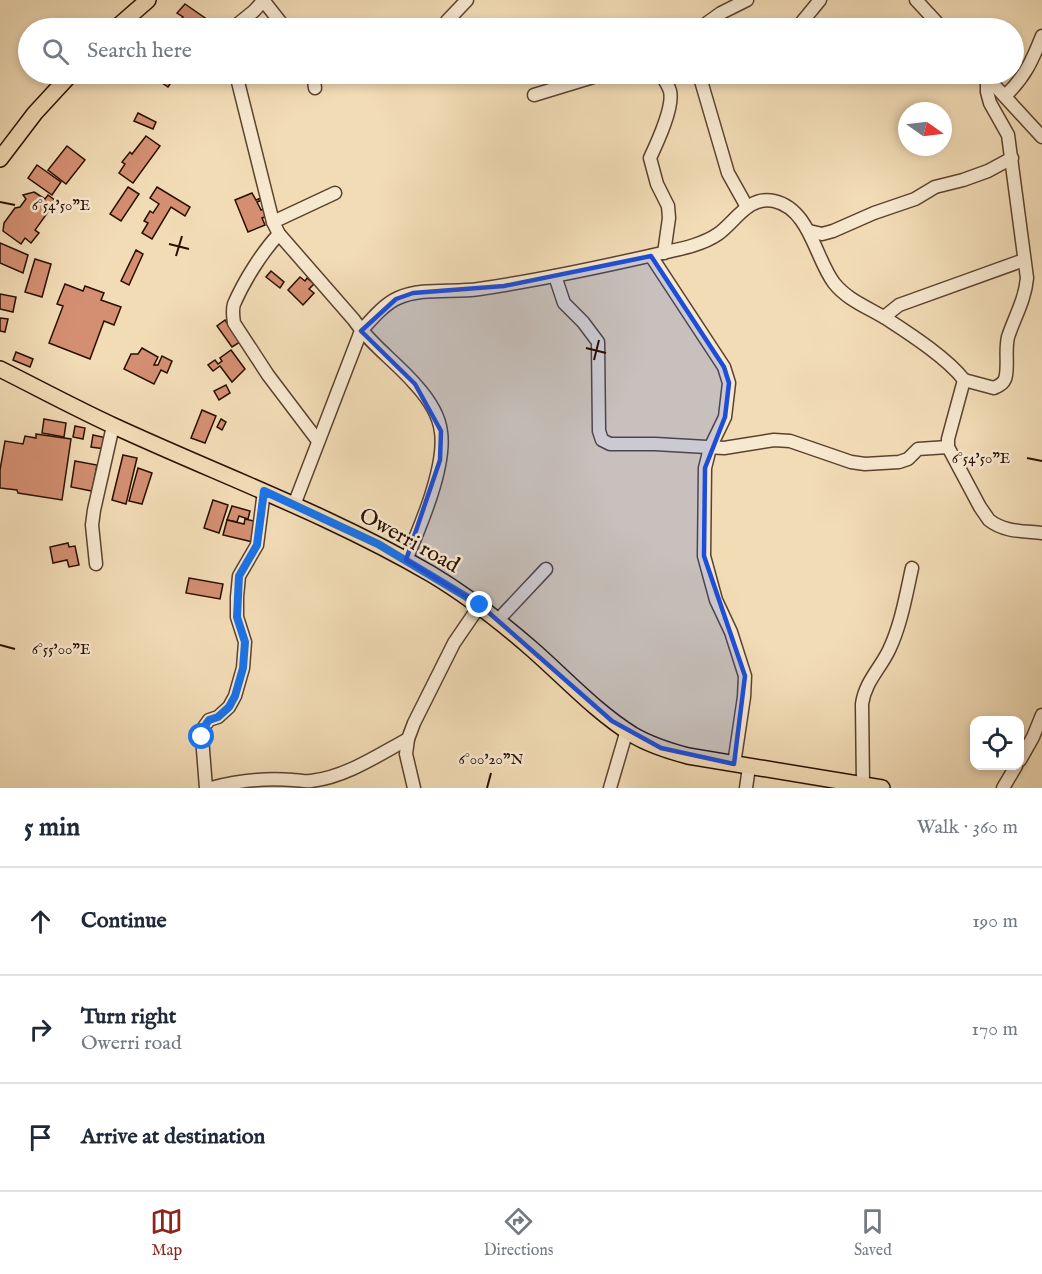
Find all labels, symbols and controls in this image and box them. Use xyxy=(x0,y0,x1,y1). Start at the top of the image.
search box xyxy=(18,18,1024,84)
icon: search xyxy=(39,35,72,68)
text: Search here xyxy=(87,37,192,65)
north arrow xyxy=(898,102,952,156)
text: 6°54'50"E xyxy=(32,196,90,215)
text: 6°54'50"E xyxy=(952,449,1010,468)
street label: Owerri road xyxy=(354,502,464,580)
route end xyxy=(466,591,492,617)
text: 6°55'00"E xyxy=(32,640,90,659)
map controls xyxy=(970,716,1024,770)
button: locate xyxy=(970,716,1024,770)
route start xyxy=(188,723,214,749)
text: 6°00'20"N xyxy=(459,750,523,769)
text: 5 min xyxy=(24,811,80,844)
text: Walk · 360 m xyxy=(917,815,1018,840)
icon: ahead xyxy=(24,905,57,938)
text: Continue xyxy=(81,907,167,935)
text: 190 m xyxy=(972,909,1018,934)
text: Turn right xyxy=(81,1003,176,1031)
icon: right xyxy=(24,1013,57,1046)
text: 170 m xyxy=(972,1017,1018,1042)
text: Owerri road xyxy=(81,1031,182,1056)
icon: arrive xyxy=(24,1121,57,1154)
text: Arrive at destination xyxy=(81,1123,265,1151)
tab: Map xyxy=(150,1205,183,1261)
tab: Directions xyxy=(484,1205,553,1261)
tab: Saved xyxy=(854,1205,892,1261)

